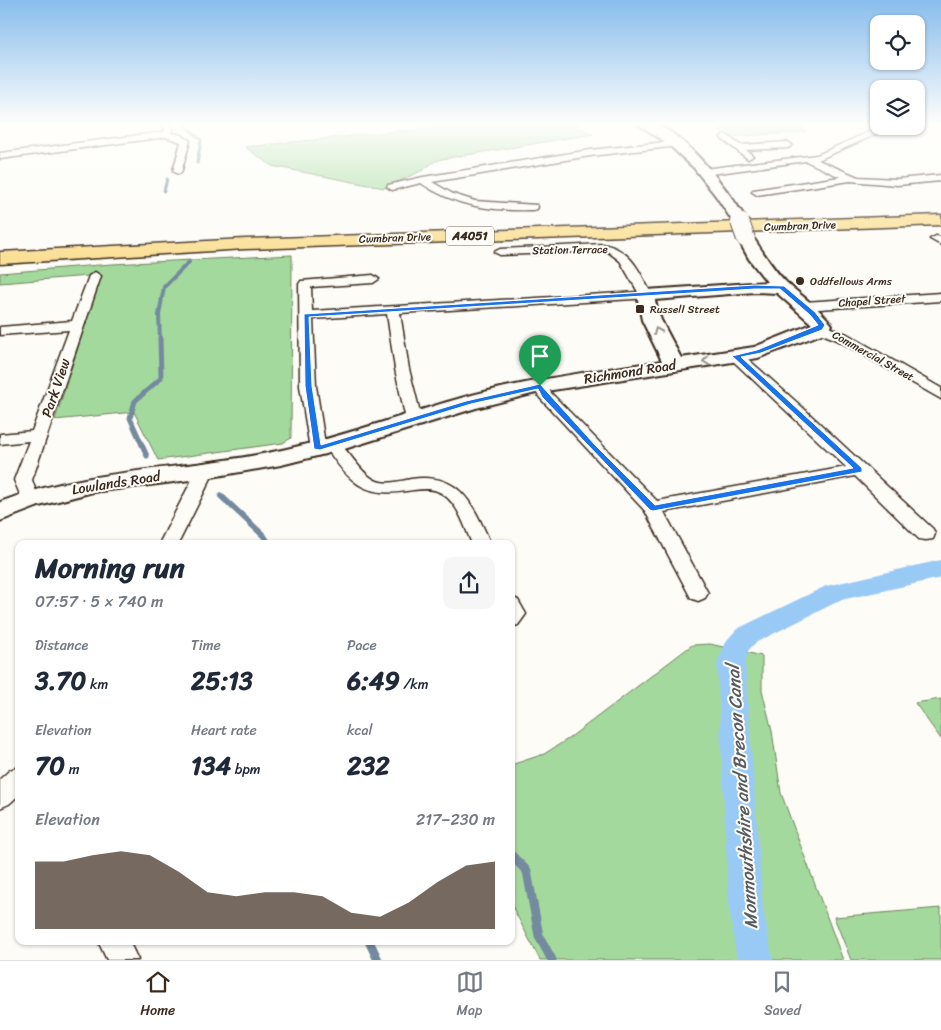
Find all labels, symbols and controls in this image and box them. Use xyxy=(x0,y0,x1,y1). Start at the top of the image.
map controls xyxy=(870,15,925,135)
button: locate xyxy=(870,15,925,70)
button: layers xyxy=(870,80,925,135)
street label: Cwmbran Drive xyxy=(764,215,837,237)
street label: Cwmbran Drive xyxy=(359,227,432,249)
road number: A4051 xyxy=(446,227,494,246)
street label: Station Terrace xyxy=(532,240,609,260)
place label: Oddfellows Arms xyxy=(810,272,893,291)
marker: Oddfellows Arms xyxy=(794,275,806,287)
street label: Chapel Street xyxy=(838,289,907,313)
place label: Russell Street xyxy=(650,300,720,319)
marker: Russell Street xyxy=(634,303,646,315)
street label: Commercial Street xyxy=(829,326,918,387)
one-way arrow xyxy=(653,327,664,336)
pin xyxy=(519,335,561,386)
icon: arrive xyxy=(526,342,554,370)
street label: Richmond Road xyxy=(582,352,679,392)
street label: Park View xyxy=(34,355,78,421)
one-way arrow xyxy=(702,355,711,365)
street label: Lowlands Road xyxy=(70,463,164,502)
text: Morning run xyxy=(35,543,185,592)
button: share xyxy=(443,557,495,609)
text: 07:57 · 5 × 740 m xyxy=(35,587,163,616)
text: Distance xyxy=(35,633,88,658)
text: Time xyxy=(191,633,221,658)
text: Pace xyxy=(347,633,377,658)
text: 3.70 xyxy=(35,658,86,703)
text: 25:13 xyxy=(191,658,253,703)
text: 6:49 xyxy=(347,658,400,703)
water label: Monmouthshire and Brecon Canal xyxy=(717,660,767,930)
text: km xyxy=(86,672,108,697)
text: /km xyxy=(400,672,429,697)
text: Elevation xyxy=(35,718,92,743)
text: Heart rate xyxy=(191,718,257,743)
text: kcal xyxy=(347,718,372,743)
text: 70 xyxy=(35,743,65,788)
text: 134 xyxy=(191,743,231,788)
text: 232 xyxy=(347,743,390,788)
text: m xyxy=(65,757,79,782)
text: bpm xyxy=(231,757,261,782)
text: Elevation xyxy=(35,805,100,834)
text: 217–230 m xyxy=(416,805,495,834)
tab: Home xyxy=(140,968,175,1023)
tab: Map xyxy=(456,968,484,1023)
tab: Saved xyxy=(764,968,801,1023)

